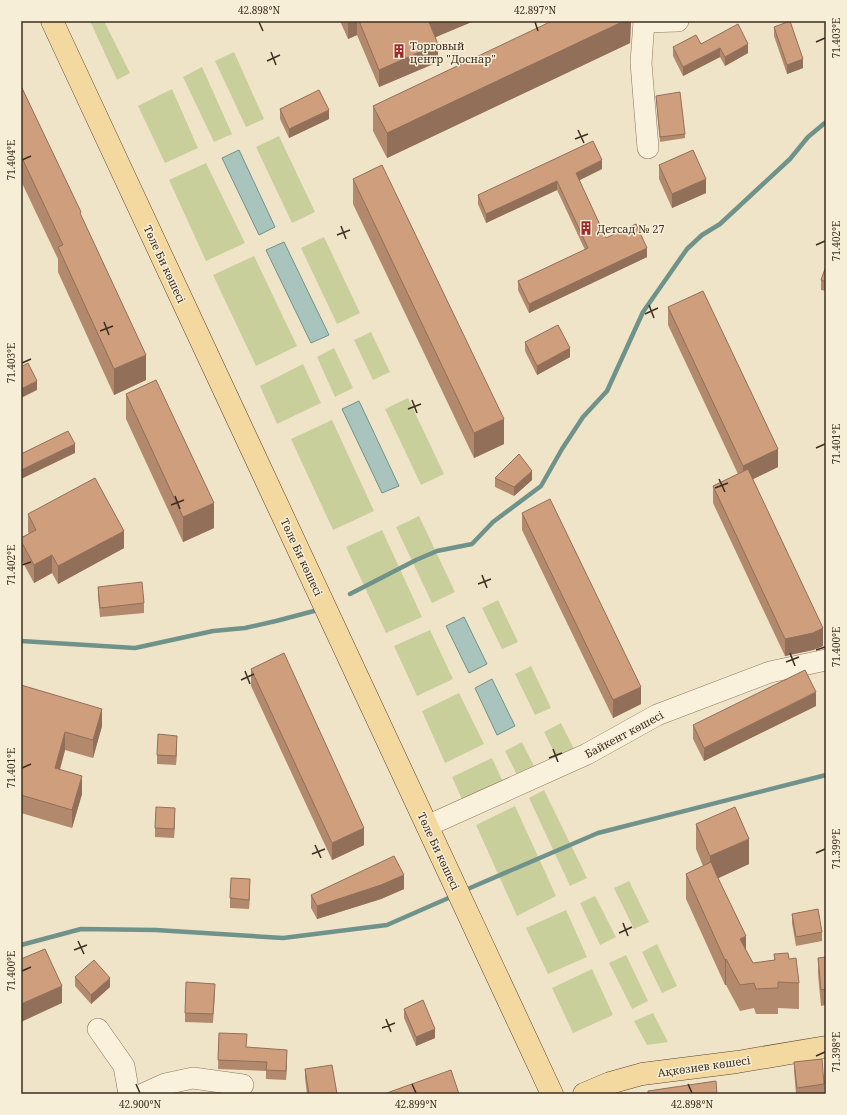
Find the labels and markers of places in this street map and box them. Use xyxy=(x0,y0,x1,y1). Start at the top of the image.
place label: Торговый центр "Доснар" xyxy=(410,38,496,66)
building icon: Торговый центр "Доснар" xyxy=(391,43,407,59)
building icon: Детсад № 27 xyxy=(578,220,594,236)
place label: Детсад № 27 xyxy=(597,221,665,236)

